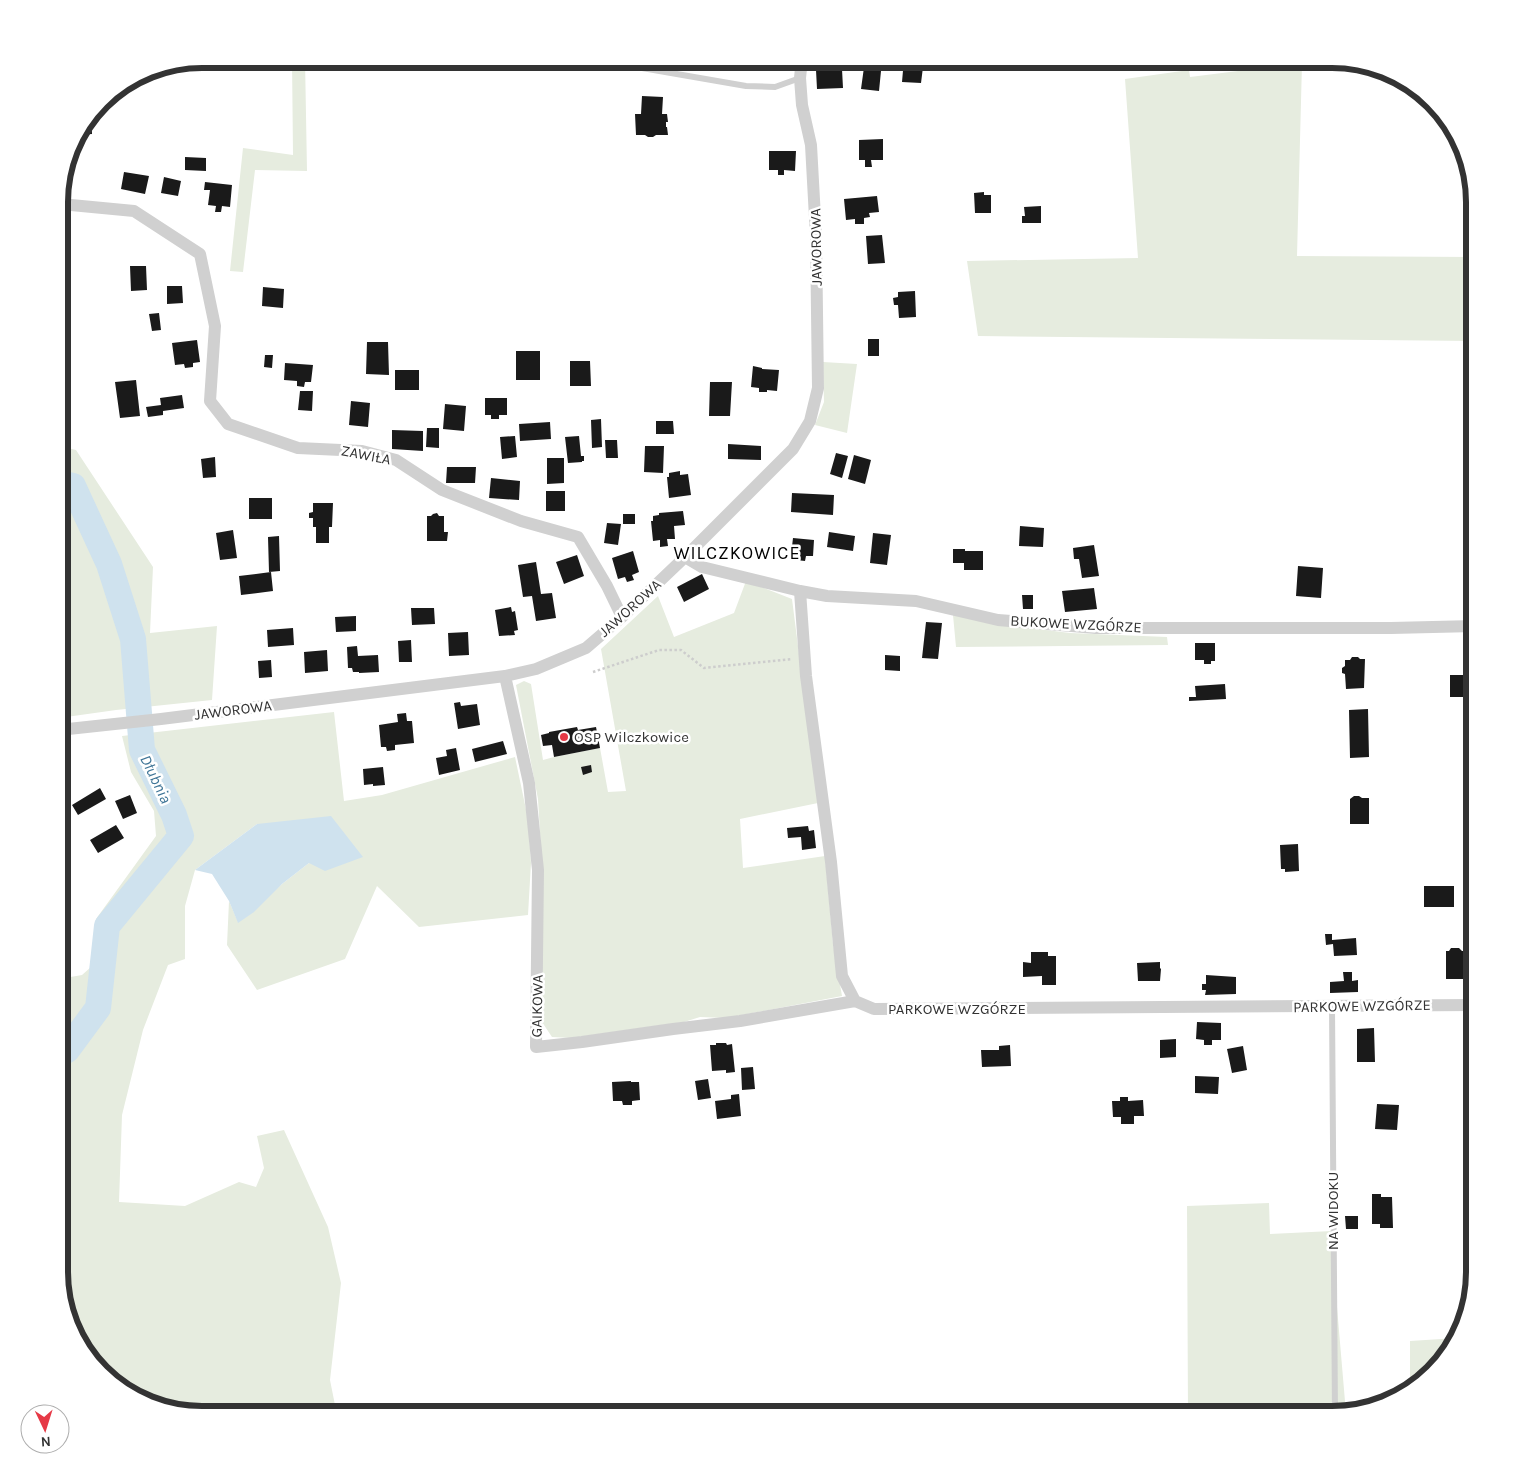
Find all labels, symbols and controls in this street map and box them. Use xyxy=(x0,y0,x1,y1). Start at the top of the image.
street label: JAWOROWA xyxy=(806,208,826,286)
street label: ZAWIŁA xyxy=(340,441,393,469)
district label: WILCZKOWICE xyxy=(673,542,801,564)
street label: JAWOROWA xyxy=(595,575,665,641)
street label: BUKOWE WZGÓRZE xyxy=(1010,612,1142,636)
street label: JAWOROWA xyxy=(193,696,273,724)
place label: OSP Wilczkowice xyxy=(574,728,689,746)
marker: OSP Wilczkowice xyxy=(558,731,570,743)
water label: Dłubnia xyxy=(136,752,176,806)
street label: GAIKOWA xyxy=(527,974,547,1038)
street label: PARKOWE WZGÓRZE xyxy=(1293,996,1431,1016)
street label: PARKOWE WZGÓRZE xyxy=(888,1000,1026,1018)
street label: NA WIDOKU xyxy=(1324,1172,1342,1250)
north arrow xyxy=(20,1404,70,1454)
text: N xyxy=(40,1433,51,1450)

